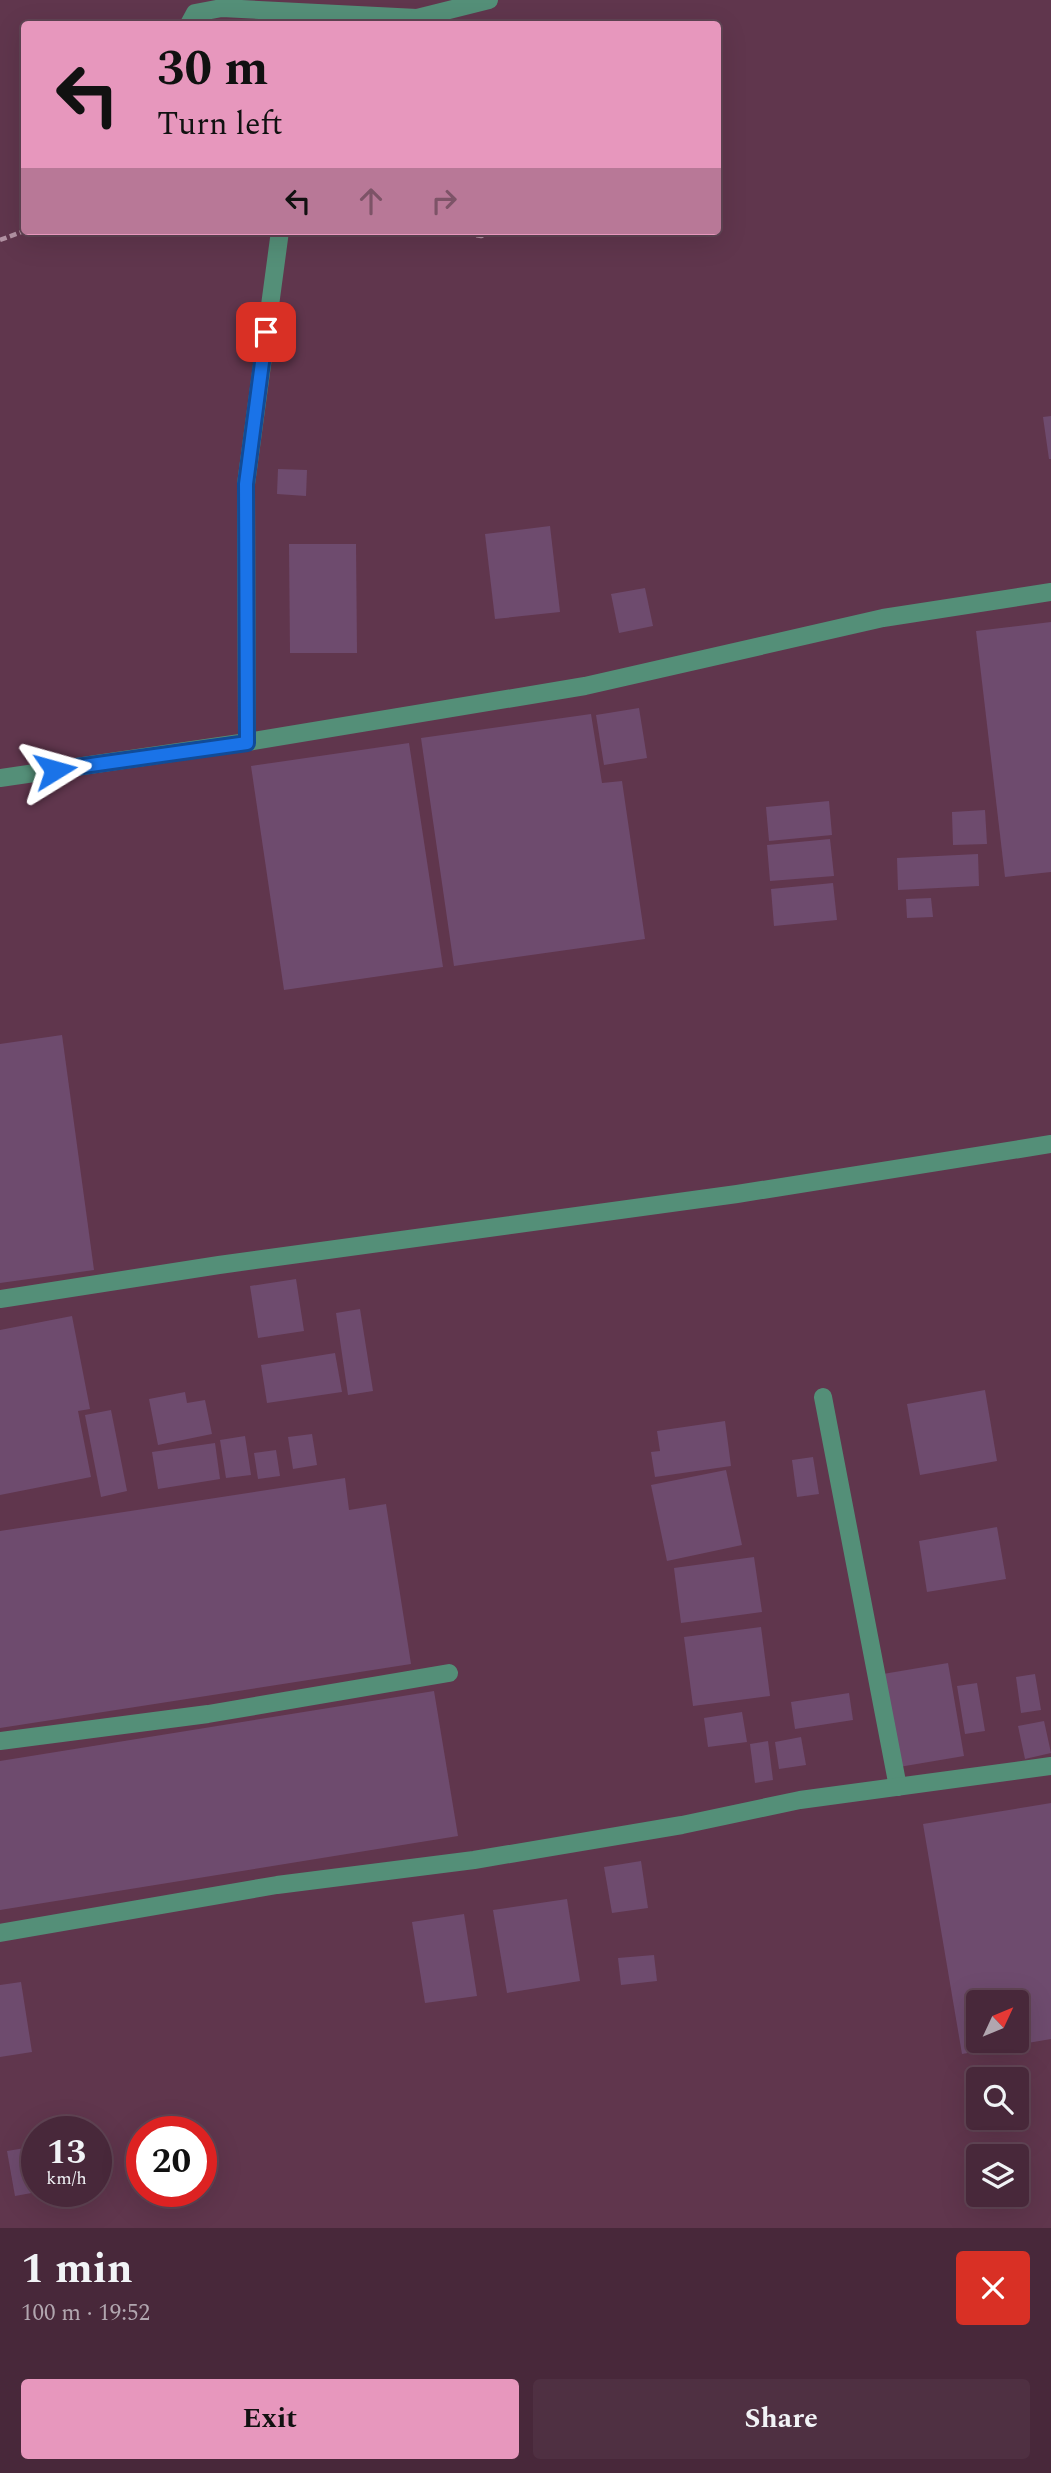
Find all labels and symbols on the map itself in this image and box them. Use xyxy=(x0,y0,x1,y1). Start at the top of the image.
pin xyxy=(236,302,296,362)
position arrow xyxy=(18,733,92,807)
north arrow xyxy=(966,1990,1029,2053)
speed limit sign: 20 xyxy=(126,2116,217,2207)

